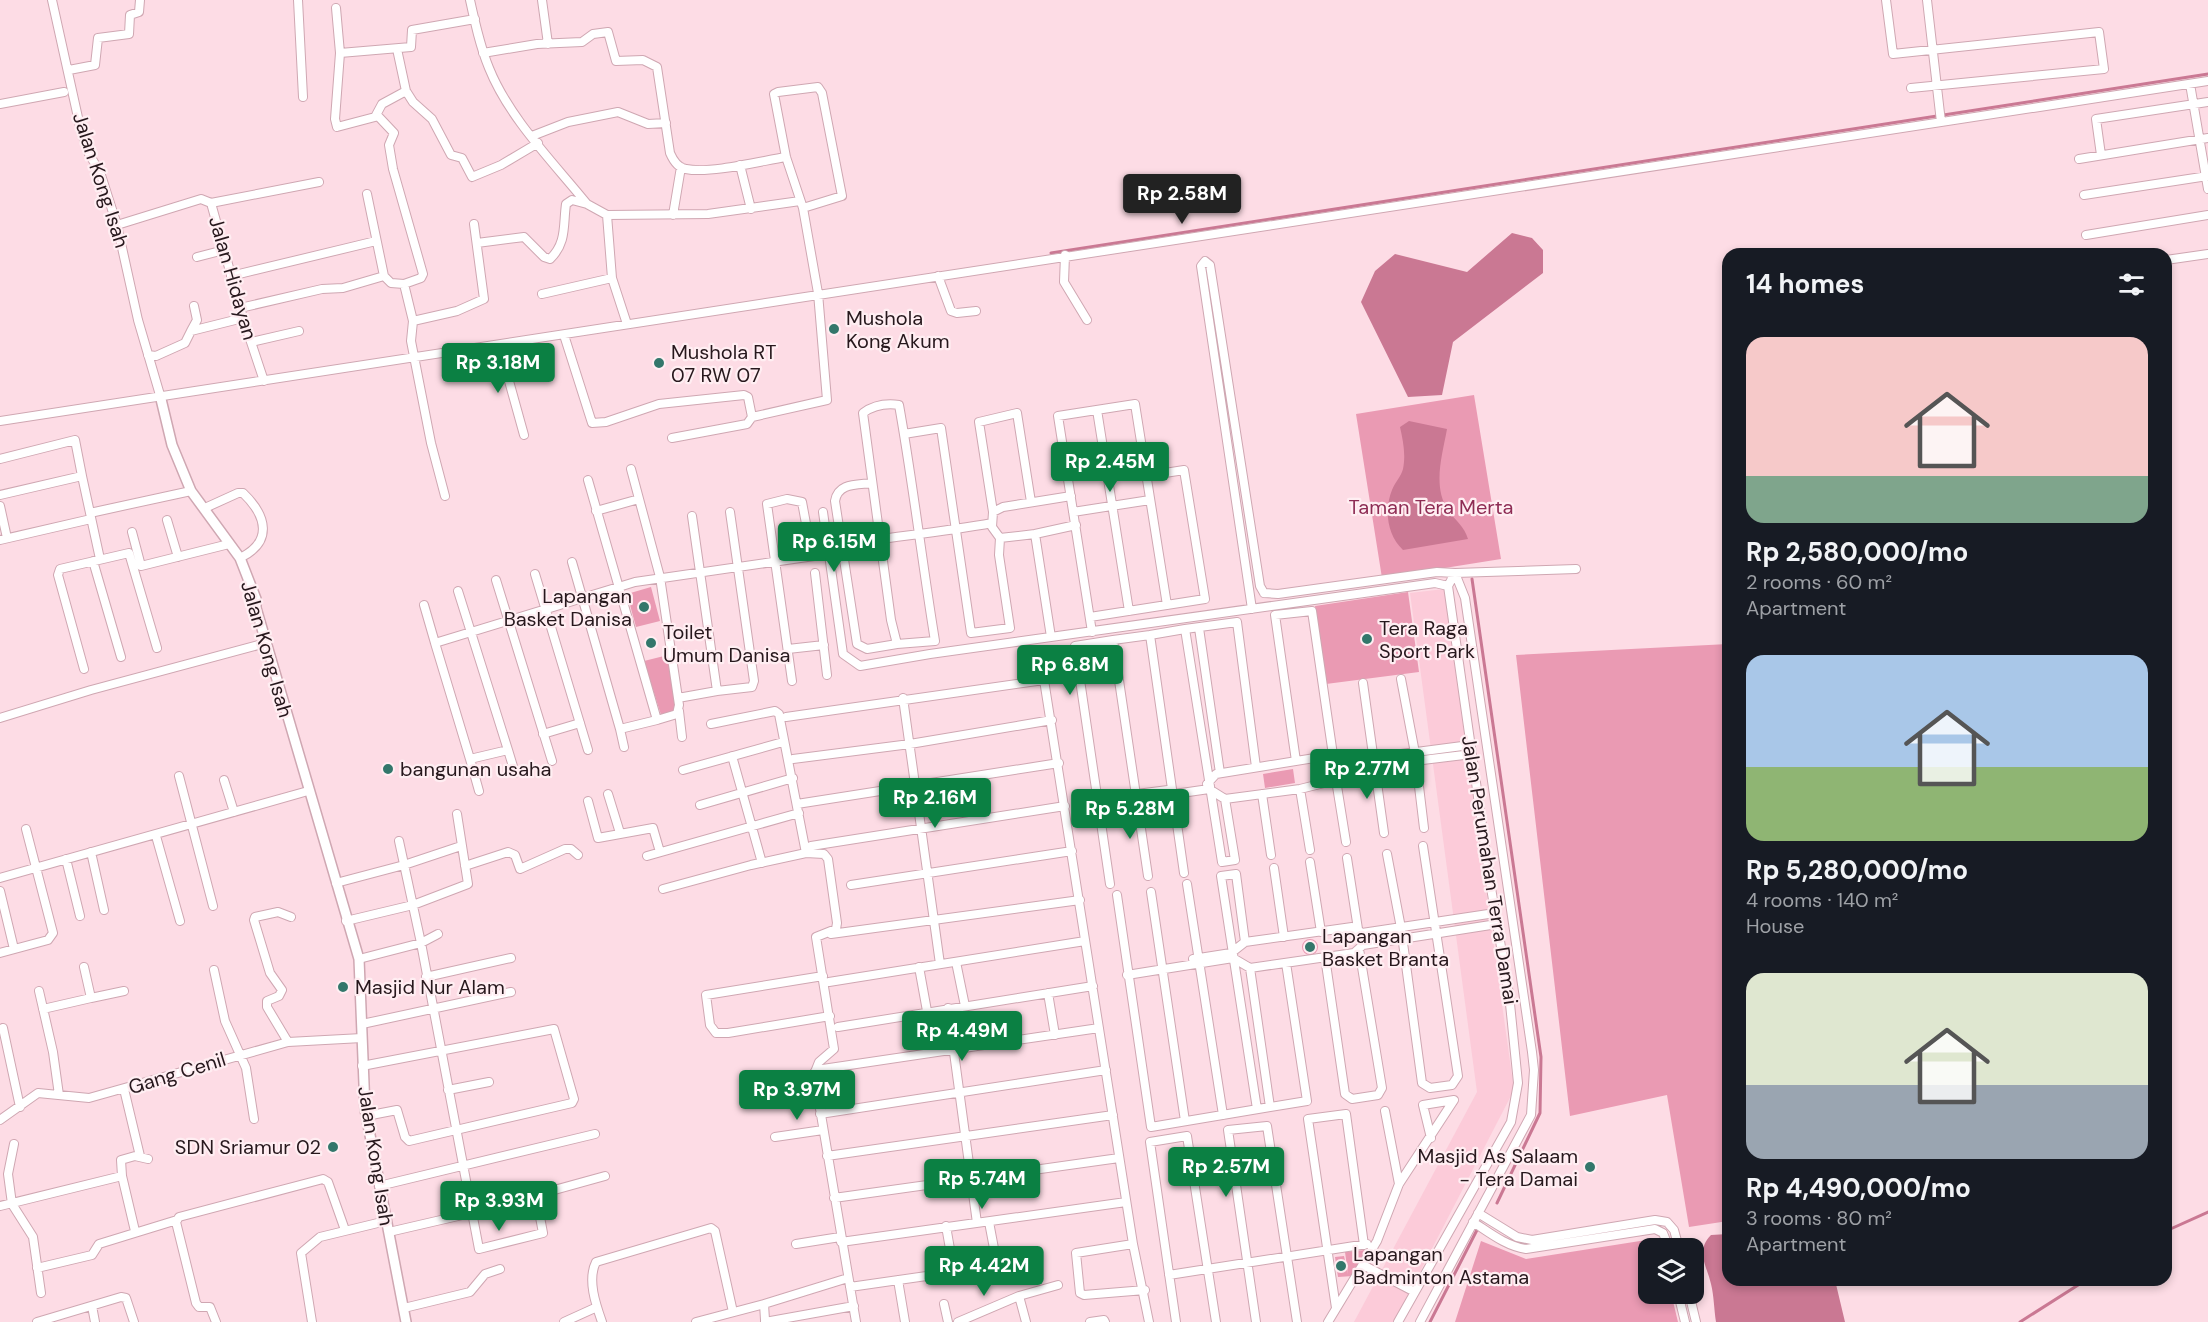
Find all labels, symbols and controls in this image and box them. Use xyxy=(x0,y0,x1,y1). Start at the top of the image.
street label: Jalan Kong Isah xyxy=(67,109,135,251)
pin: Rp 2.58M xyxy=(1120,174,1244,225)
text: Rp 2.58M xyxy=(1137,180,1227,206)
street label: Jalan Hidayan xyxy=(203,213,263,343)
text: 14 homes xyxy=(1746,267,1864,301)
icon: filters xyxy=(2115,268,2148,301)
place label: Mushola Kong Akum xyxy=(846,305,949,354)
marker: Mushola Kong Akum xyxy=(827,322,841,336)
place label: Mushola RT 07 RW 07 xyxy=(671,339,776,388)
pin: Rp 3.18M xyxy=(436,343,560,394)
text: Rp 3.18M xyxy=(456,349,540,375)
marker: Mushola RT 07 RW 07 xyxy=(652,356,666,370)
icon: home xyxy=(1893,376,2001,484)
pin: Rp 2.45M xyxy=(1048,442,1172,493)
text: Rp 2.45M xyxy=(1065,448,1155,474)
park label: Taman Tera Merta xyxy=(1349,494,1513,520)
pin: Rp 6.15M xyxy=(772,522,896,573)
text: Rp 6.15M xyxy=(792,528,876,554)
text: Rp 2,580,000/mo xyxy=(1746,535,1968,569)
text: 2 rooms · 60 m² xyxy=(1746,569,1892,595)
street label: Jalan Kong Isah xyxy=(235,578,299,720)
place label: Lapangan Basket Danisa xyxy=(504,583,632,632)
text: Apartment xyxy=(1746,595,1846,621)
marker: Lapangan Basket Danisa xyxy=(637,600,651,614)
place label: Tera Raga Sport Park xyxy=(1379,615,1475,664)
place label: Toilet Umum Danisa xyxy=(663,619,790,668)
marker: Tera Raga Sport Park xyxy=(1360,632,1374,646)
marker: Toilet Umum Danisa xyxy=(644,636,658,650)
pin: Rp 6.8M xyxy=(1015,645,1125,696)
text: Rp 6.8M xyxy=(1031,651,1109,677)
icon: home xyxy=(1893,694,2001,802)
street label: Jalan Perumahan Terra Damai xyxy=(1456,734,1524,1006)
pin: Rp 2.77M xyxy=(1305,749,1429,800)
text: Rp 2.77M xyxy=(1324,755,1410,781)
place label: bangunan usaha xyxy=(400,756,551,782)
marker: bangunan usaha xyxy=(381,762,395,776)
pin: Rp 2.16M xyxy=(873,778,997,829)
text: Rp 2.16M xyxy=(893,784,977,810)
pin: Rp 5.28M xyxy=(1068,789,1192,840)
text: Rp 5.28M xyxy=(1085,795,1175,821)
text: Rp 5,280,000/mo xyxy=(1746,853,1968,887)
text: 4 rooms · 140 m² xyxy=(1746,887,1898,913)
text: House xyxy=(1746,913,1804,939)
place label: Lapangan Basket Branta xyxy=(1322,923,1449,972)
marker: Lapangan Basket Branta xyxy=(1303,940,1317,954)
place label: Masjid Nur Alam xyxy=(355,974,505,1000)
marker: Masjid Nur Alam xyxy=(336,980,350,994)
pin: Rp 4.49M xyxy=(900,1011,1024,1062)
icon: home xyxy=(1893,1012,2001,1120)
text: Rp 4.49M xyxy=(916,1017,1008,1043)
street label: Gang Cenil xyxy=(125,1046,229,1100)
pin: Rp 3.97M xyxy=(735,1070,859,1121)
text: Rp 3.97M xyxy=(753,1076,841,1102)
street label: Jalan Kong Isah xyxy=(352,1084,400,1228)
place label: SDN Sriamur 02 xyxy=(175,1134,321,1160)
marker: SDN Sriamur 02 xyxy=(326,1140,340,1154)
place label: Masjid As Salaam - Tera Damai xyxy=(1418,1143,1578,1192)
pin: Rp 2.57M xyxy=(1164,1147,1288,1198)
text: Rp 2.57M xyxy=(1182,1153,1270,1179)
pin: Rp 5.74M xyxy=(920,1159,1044,1210)
marker: Masjid As Salaam - Tera Damai xyxy=(1583,1160,1597,1174)
text: Rp 5.74M xyxy=(938,1165,1026,1191)
text: Rp 4,490,000/mo xyxy=(1746,1171,1971,1205)
pin: Rp 3.93M xyxy=(437,1181,561,1232)
text: Rp 3.93M xyxy=(454,1187,544,1213)
text: 3 rooms · 80 m² xyxy=(1746,1205,1892,1231)
text: Apartment xyxy=(1746,1231,1846,1257)
map controls xyxy=(1638,1238,1704,1304)
button: layers xyxy=(1638,1238,1704,1304)
place label: Lapangan Badminton Astama xyxy=(1353,1241,1529,1290)
pin: Rp 4.42M xyxy=(922,1246,1046,1297)
text: Rp 4.42M xyxy=(939,1252,1029,1278)
marker: Lapangan Badminton Astama xyxy=(1334,1259,1348,1273)

